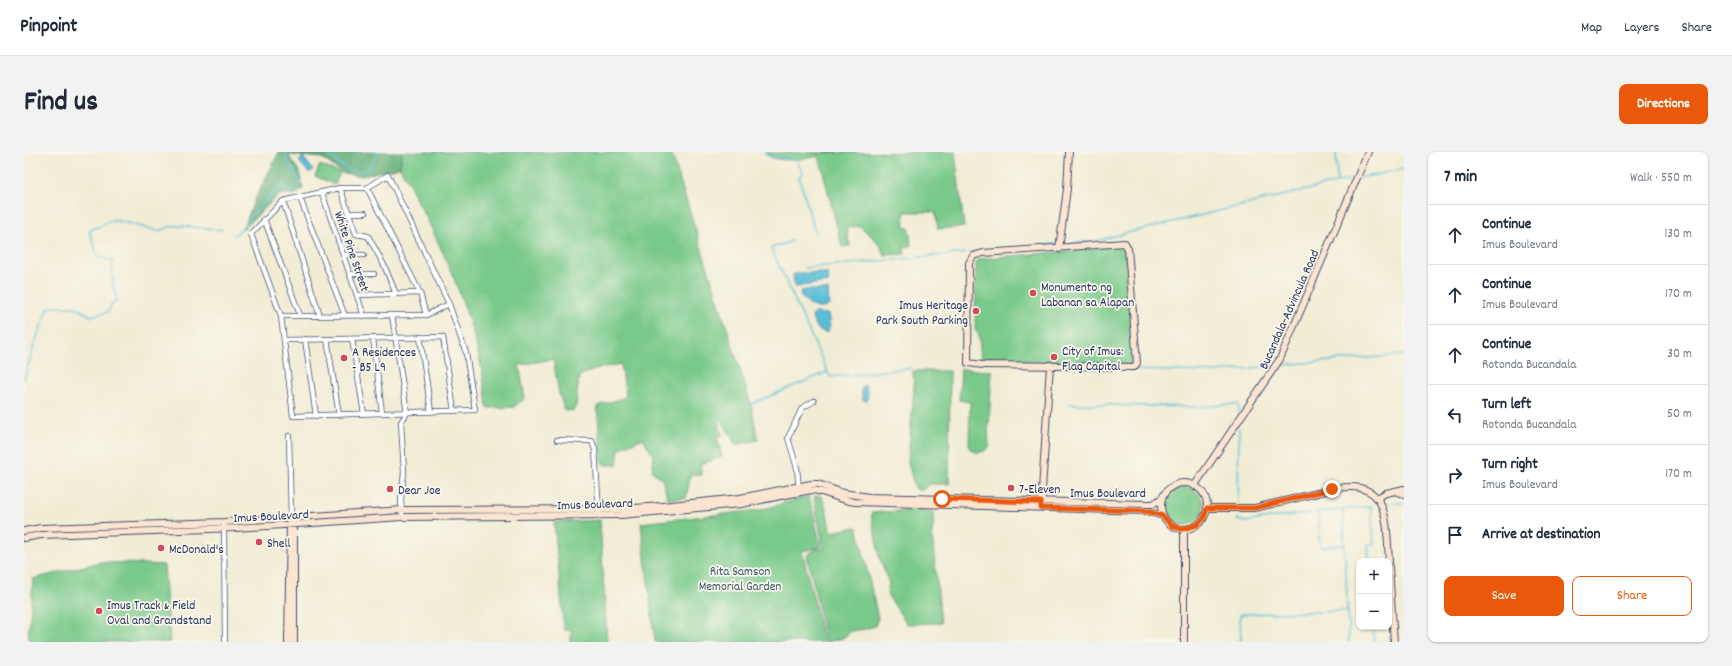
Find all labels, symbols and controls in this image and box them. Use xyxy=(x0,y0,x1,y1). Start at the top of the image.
text: Pinpoint xyxy=(20,14,77,41)
text: Map xyxy=(1581,18,1602,38)
text: Layers xyxy=(1624,18,1659,38)
text: Share xyxy=(1681,18,1712,38)
text: Find us xyxy=(24,84,98,124)
button: Directions xyxy=(1619,84,1708,124)
text: 7 min xyxy=(1444,166,1477,190)
text: Walk · 550 m xyxy=(1630,169,1692,188)
street label: White Pine Street xyxy=(328,209,373,295)
text: Continue xyxy=(1482,214,1531,236)
icon: ahead xyxy=(1444,224,1466,246)
text: 130 m xyxy=(1664,225,1692,244)
text: Imus Boulevard xyxy=(1482,236,1558,255)
street label: Bucandala-Advincula Road xyxy=(1255,247,1325,373)
text: Continue xyxy=(1482,274,1531,296)
place label: Monumento ng Labanan sa Alapan xyxy=(1041,279,1134,313)
icon: ahead xyxy=(1444,284,1466,306)
text: 170 m xyxy=(1665,285,1692,304)
marker: Monumento ng Labanan sa Alapan xyxy=(1028,288,1038,298)
text: Imus Boulevard xyxy=(1482,296,1558,315)
place label: Imus Heritage Park South Parking xyxy=(876,297,968,331)
marker: Imus Heritage Park South Parking xyxy=(971,306,981,316)
text: Continue xyxy=(1482,334,1531,356)
place label: City of Imus: Flag Capital xyxy=(1062,343,1123,377)
place label: A Residences - B5 L9 xyxy=(352,344,416,378)
icon: ahead xyxy=(1444,344,1466,366)
text: 30 m xyxy=(1667,345,1692,364)
marker: City of Imus: Flag Capital xyxy=(1049,352,1059,362)
marker: A Residences - B5 L9 xyxy=(339,353,349,363)
text: Rotonda Bucandala xyxy=(1482,356,1576,375)
text: Turn left xyxy=(1482,394,1531,416)
icon: left xyxy=(1444,404,1466,426)
text: 50 m xyxy=(1667,405,1692,424)
text: Rotonda Bucandala xyxy=(1482,416,1576,435)
text: Turn right xyxy=(1482,454,1538,476)
icon: right xyxy=(1444,464,1466,486)
text: 170 m xyxy=(1665,465,1692,484)
text: Imus Boulevard xyxy=(1482,476,1558,495)
route end xyxy=(1323,480,1341,498)
place label: 7-Eleven xyxy=(1019,481,1060,500)
place label: Dear Joe xyxy=(398,482,441,501)
marker: 7-Eleven xyxy=(1006,483,1016,493)
marker: Dear Joe xyxy=(385,484,395,494)
street label: Imus Boulevard xyxy=(1070,485,1146,504)
route start xyxy=(933,490,951,508)
street label: Imus Boulevard xyxy=(557,495,633,516)
street label: Imus Boulevard xyxy=(233,506,309,529)
icon: arrive xyxy=(1444,524,1466,546)
text: Arrive at destination xyxy=(1482,524,1600,546)
place label: Shell xyxy=(267,535,291,554)
marker: Shell xyxy=(254,537,264,547)
place label: McDonald's xyxy=(169,541,224,560)
marker: McDonald's xyxy=(156,543,166,553)
map controls xyxy=(1356,558,1392,630)
button: + xyxy=(1356,558,1392,594)
park label: Rita Samson Memorial Garden xyxy=(699,563,781,597)
button: Save xyxy=(1444,576,1564,616)
button: Share xyxy=(1572,576,1692,616)
button: − xyxy=(1356,594,1392,630)
place label: Imus Track & Field Oval and Grandstand xyxy=(107,597,211,631)
marker: Imus Track & Field Oval and Grandstand xyxy=(94,606,104,616)

